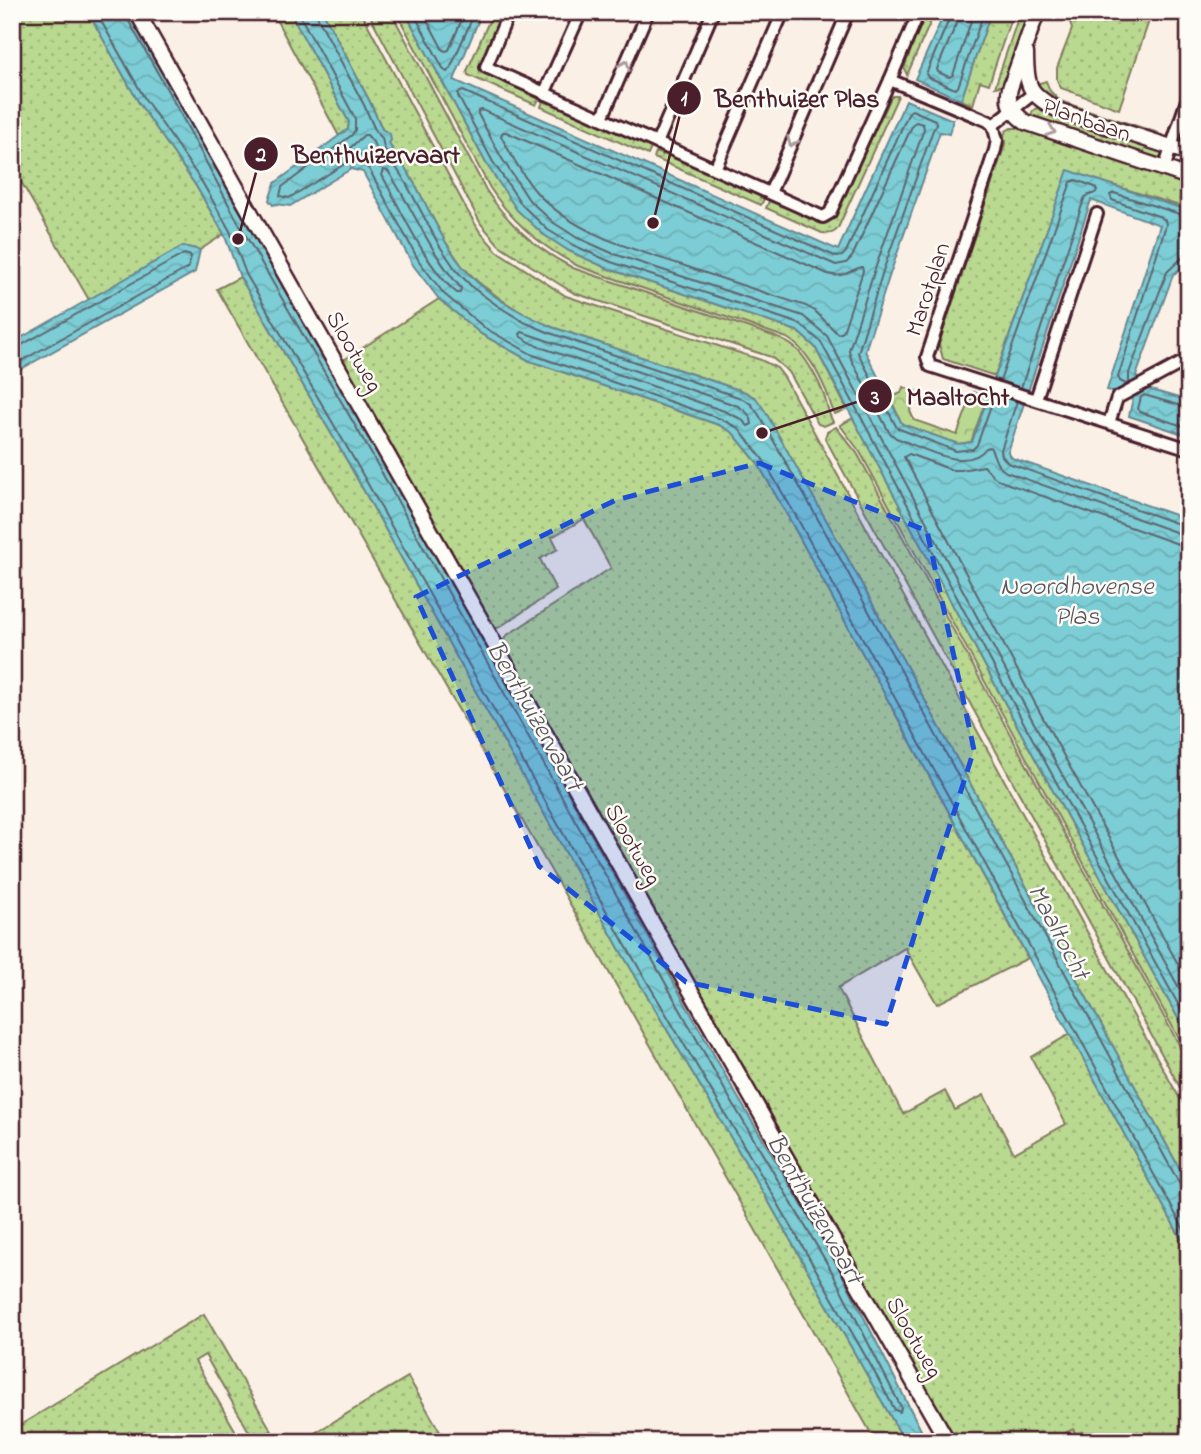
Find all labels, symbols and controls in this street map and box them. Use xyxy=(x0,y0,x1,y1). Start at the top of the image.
one-way arrow xyxy=(617,60,631,72)
callout: Benthuizer Plas xyxy=(666,74,894,121)
text: Benthuizer Plas xyxy=(714,82,879,120)
text: 1 xyxy=(681,85,688,115)
street label: Planbaan xyxy=(1037,90,1135,153)
one-way arrow xyxy=(1044,123,1057,137)
callout: Benthuizervaart xyxy=(243,130,474,177)
one-way arrow xyxy=(786,135,800,147)
text: Benthuizervaart xyxy=(291,138,460,176)
text: 2 xyxy=(255,141,267,171)
street label: Marotplan xyxy=(898,238,961,341)
street label: Slootweg xyxy=(315,305,390,400)
callout: Maaltocht xyxy=(857,373,1024,420)
text: Maaltocht xyxy=(906,380,1010,418)
text: 3 xyxy=(870,384,880,414)
water label: Noordhovense Plas xyxy=(1000,569,1155,637)
water label: Benthuizervaart xyxy=(475,634,593,801)
street label: Slootweg xyxy=(594,798,669,893)
water label: Maaltocht xyxy=(1016,878,1099,989)
water label: Benthuizervaart xyxy=(755,1127,873,1294)
street label: Slootweg xyxy=(875,1291,950,1386)

